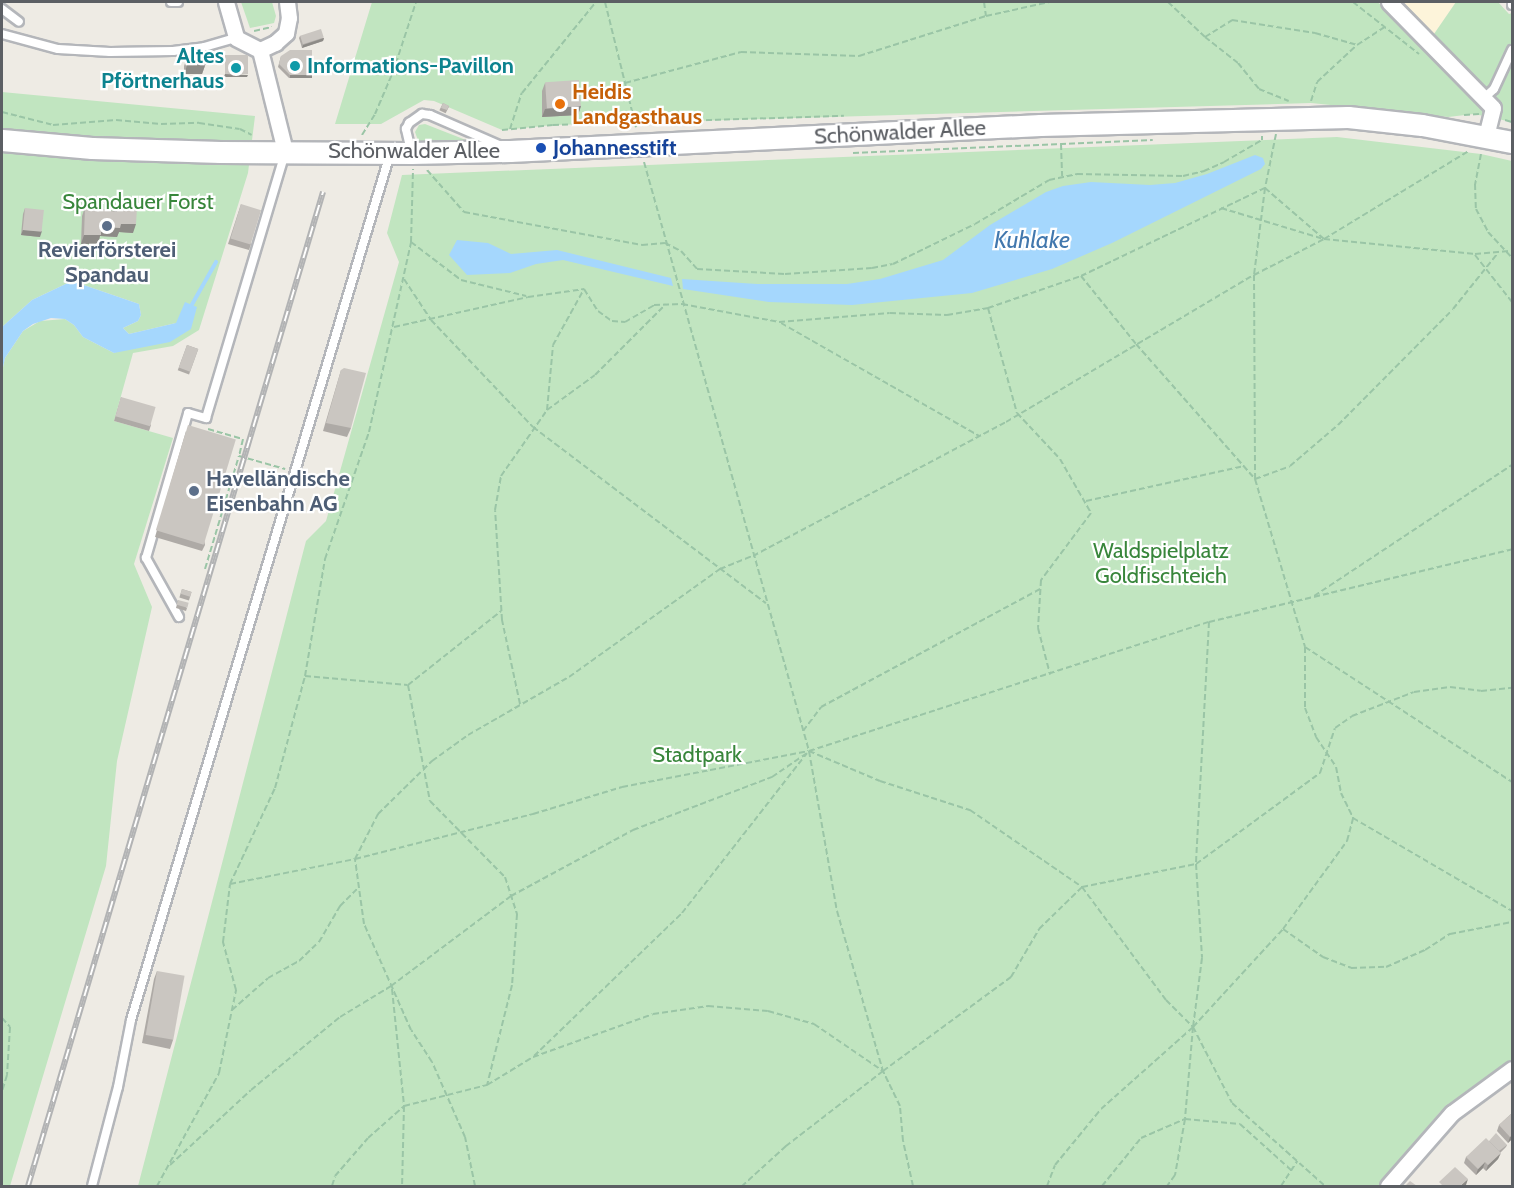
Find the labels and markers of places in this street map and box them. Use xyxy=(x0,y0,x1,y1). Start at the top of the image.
place label: Altes Pförtnerhaus xyxy=(101,42,224,94)
place label: Informations-Pavillon xyxy=(307,53,514,79)
marker: Informations-Pavillon xyxy=(288,59,302,73)
marker: Altes Pförtnerhaus xyxy=(229,61,243,75)
place label: Heidis Landgasthaus xyxy=(572,78,702,130)
marker: Heidis Landgasthaus xyxy=(553,97,567,111)
place label: Johannesstift xyxy=(553,135,677,161)
marker: Johannesstift xyxy=(534,141,548,155)
marker: Revierförsterei Spandau xyxy=(100,219,114,233)
place label: Revierförsterei Spandau xyxy=(38,236,176,288)
place label: Havelländische Eisenbahn AG xyxy=(206,465,350,516)
marker: Havelländische Eisenbahn AG xyxy=(187,484,201,498)

